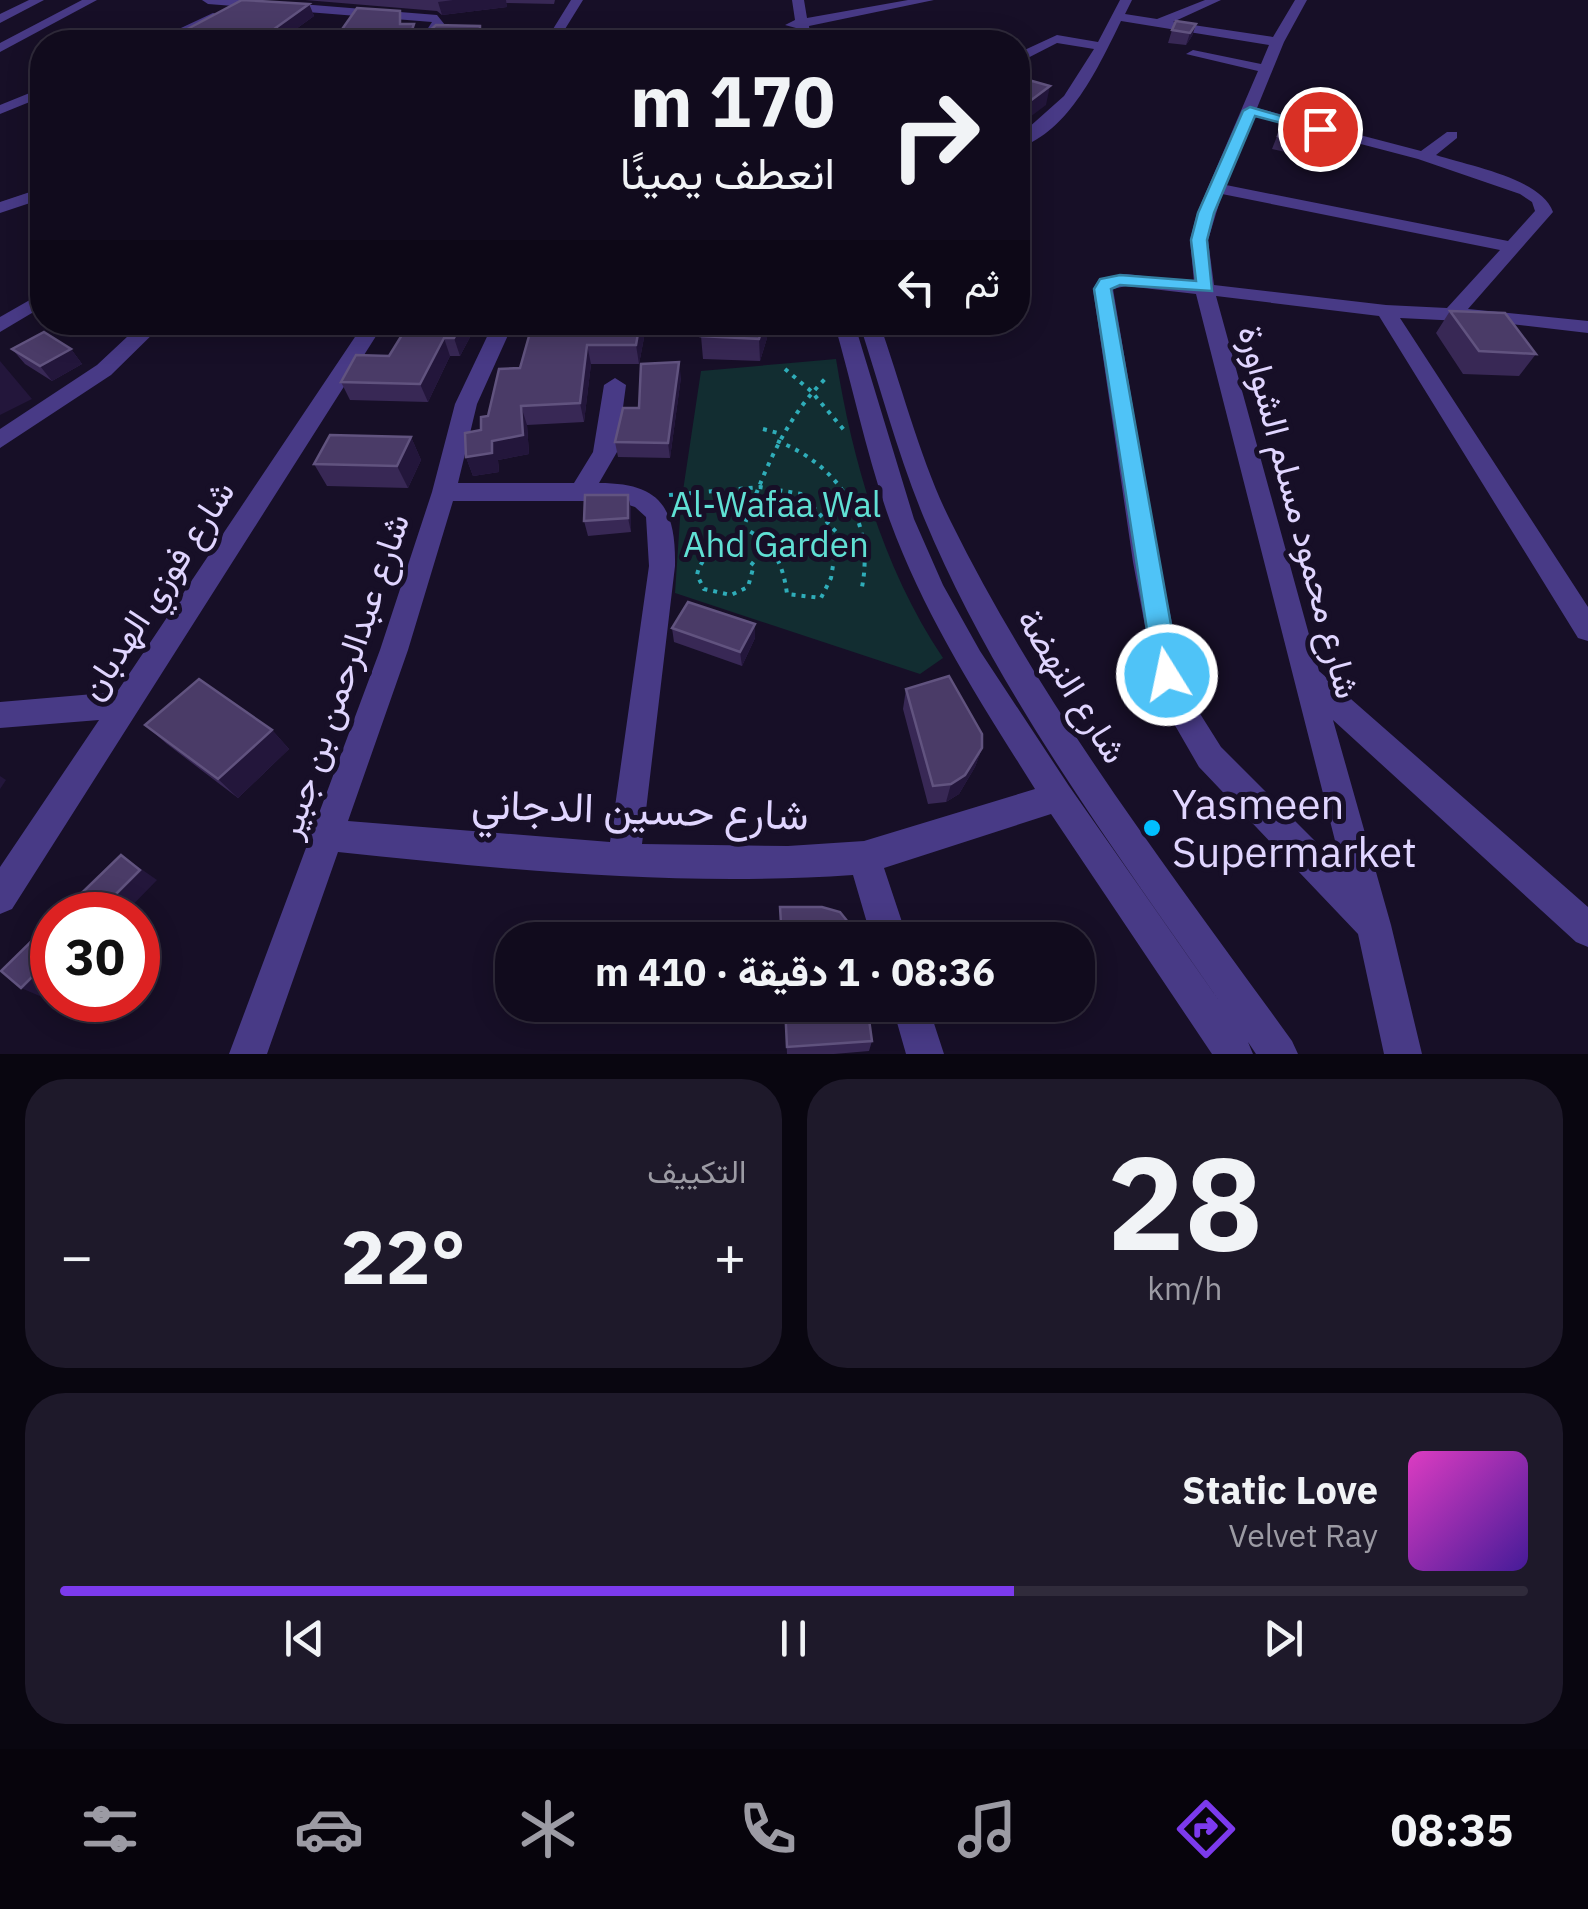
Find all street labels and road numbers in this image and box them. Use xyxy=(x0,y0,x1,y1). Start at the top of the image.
street label: شارع محمود مسلم الشواورة xyxy=(1226,320,1372,704)
street label: شارع فوزي الهدبان xyxy=(68,471,250,712)
street label: شارع عبدالرحمن بن جبير xyxy=(265,507,421,846)
street label: شارع النهضة xyxy=(1005,599,1139,773)
street label: شارع حسين الدجاني xyxy=(470,775,810,850)

